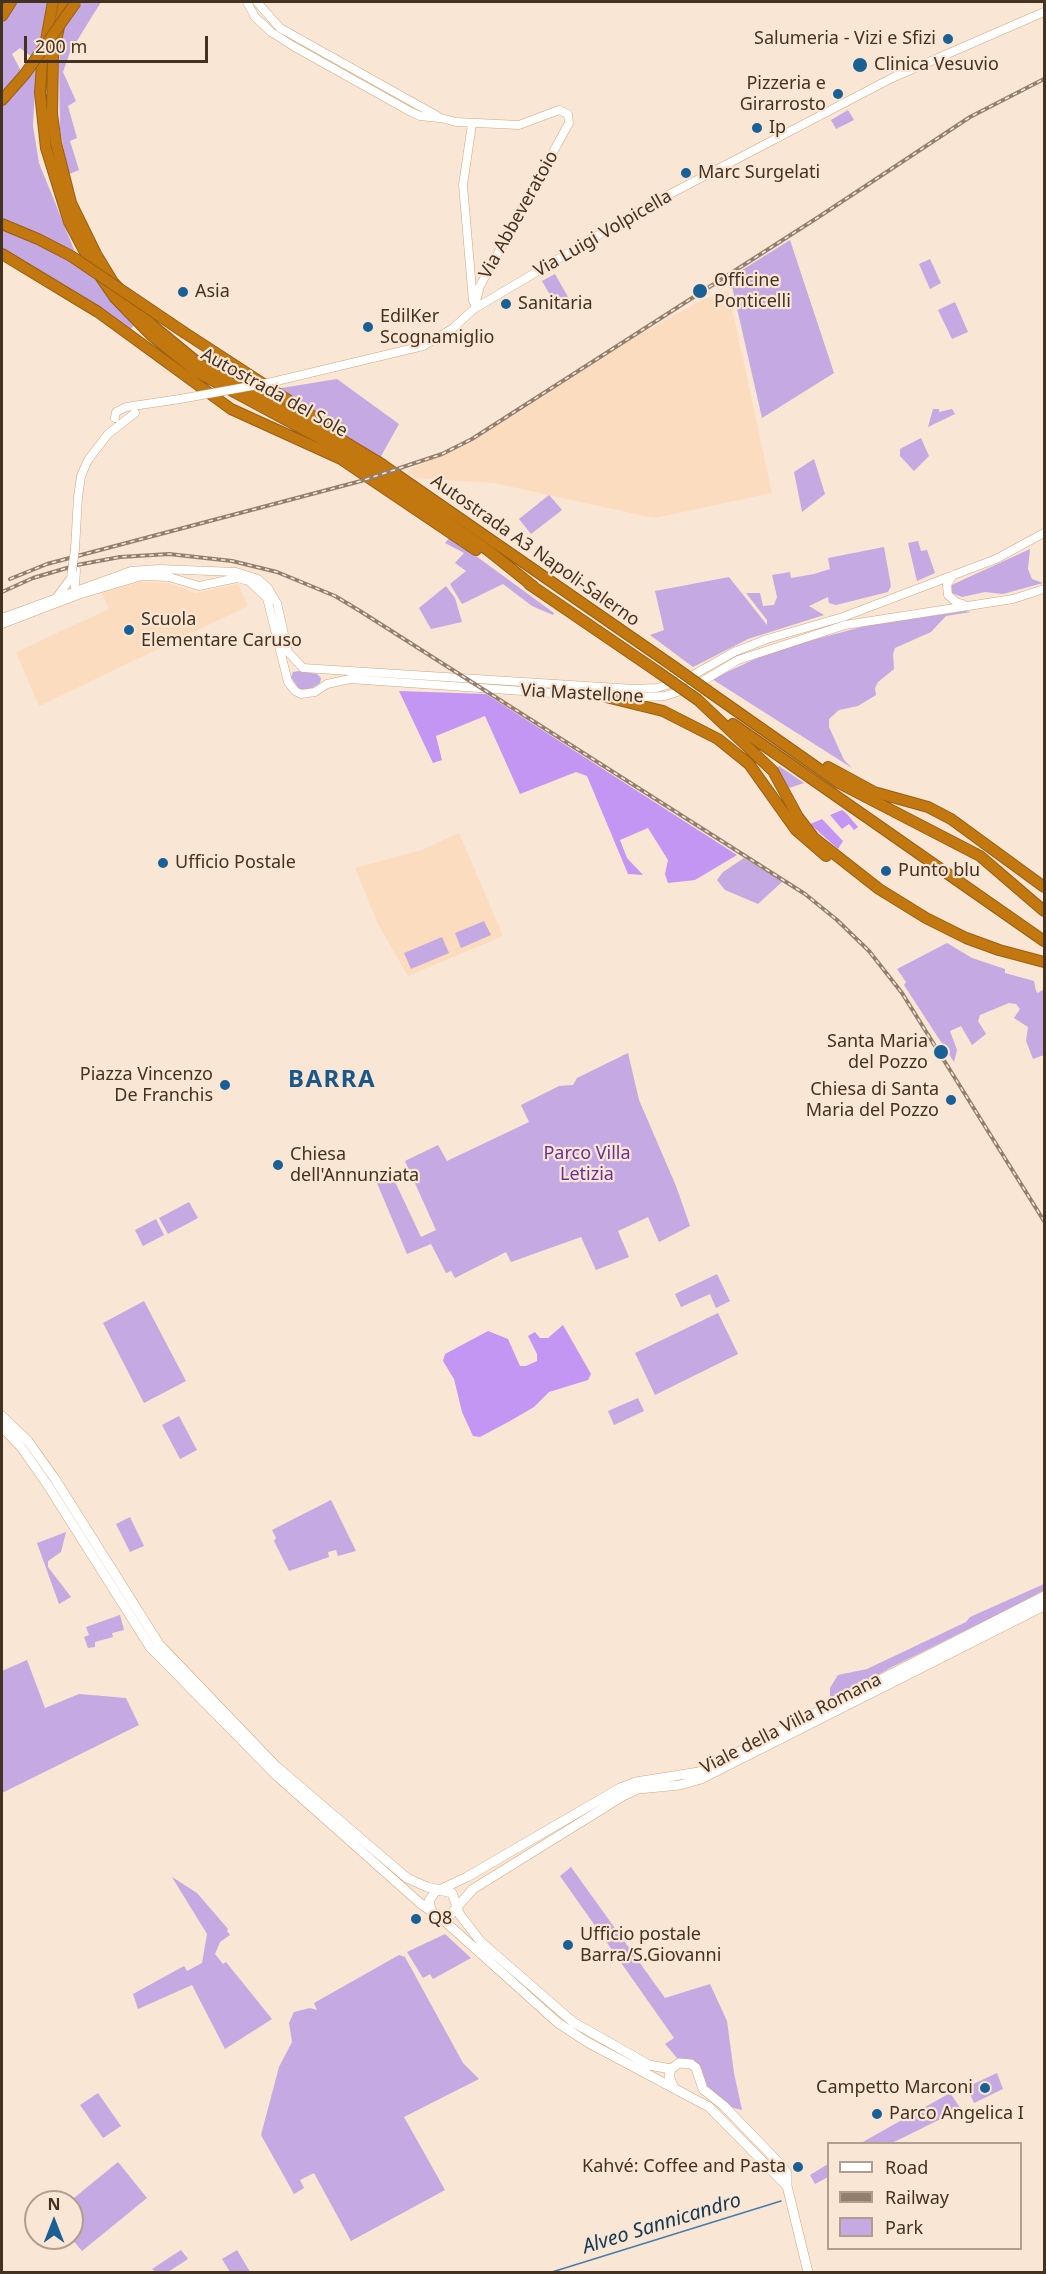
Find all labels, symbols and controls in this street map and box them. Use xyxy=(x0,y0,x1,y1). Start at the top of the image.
scale bar xyxy=(27,24,212,62)
place label: Salumeria - Vizi e Sfizi xyxy=(754,28,936,50)
marker: Salumeria - Vizi e Sfizi xyxy=(941,32,955,46)
text: 200 m xyxy=(35,34,87,58)
place label: Clinica Vesuvio xyxy=(874,54,999,76)
marker: Clinica Vesuvio xyxy=(851,56,869,74)
place label: Pizzeria e Girarrosto xyxy=(740,73,826,116)
marker: Pizzeria e Girarrosto xyxy=(831,87,845,101)
place label: Ip xyxy=(769,117,786,139)
marker: Ip xyxy=(750,121,764,135)
street label: Via Abbeveratoio xyxy=(475,147,563,283)
place label: Marc Surgelati xyxy=(698,162,820,184)
marker: Marc Surgelati xyxy=(679,166,693,180)
street label: Via Luigi Volpicella xyxy=(530,186,676,282)
place label: Officine Ponticelli xyxy=(714,270,791,312)
place label: Asia xyxy=(195,281,230,303)
marker: Officine Ponticelli xyxy=(691,282,709,300)
marker: Asia xyxy=(176,285,190,299)
place label: Sanitaria xyxy=(518,293,593,315)
marker: Sanitaria xyxy=(499,297,513,311)
place label: EdilKer Scognamiglio xyxy=(380,306,494,348)
marker: EdilKer Scognamiglio xyxy=(361,320,375,334)
street label: Autostrada del Sole xyxy=(197,344,351,442)
street label: Autostrada A3 Napoli-Salerno xyxy=(427,471,643,631)
place label: Scuola Elementare Caruso xyxy=(141,609,302,652)
marker: Scuola Elementare Caruso xyxy=(122,623,136,637)
street label: Via Mastellone xyxy=(520,680,644,708)
place label: Ufficio Postale xyxy=(175,852,296,874)
marker: Ufficio Postale xyxy=(156,856,170,870)
place label: Punto blu xyxy=(898,860,980,882)
marker: Punto blu xyxy=(879,864,893,878)
place label: Santa Maria del Pozzo xyxy=(827,1031,928,1074)
marker: Santa Maria del Pozzo xyxy=(932,1043,950,1061)
place label: Piazza Vincenzo De Franchis xyxy=(80,1064,213,1106)
district label: BARRA xyxy=(288,1066,376,1094)
marker: Piazza Vincenzo De Franchis xyxy=(218,1078,232,1092)
place label: Chiesa di Santa Maria del Pozzo xyxy=(806,1079,939,1122)
marker: Chiesa di Santa Maria del Pozzo xyxy=(944,1093,958,1107)
park label: Parco Villa Letizia xyxy=(543,1143,631,1186)
place label: Chiesa dell'Annunziata xyxy=(290,1144,419,1186)
marker: Chiesa dell'Annunziata xyxy=(271,1158,285,1172)
street label: Viale della Villa Romana xyxy=(697,1669,885,1779)
place label: Q8 xyxy=(428,1908,452,1930)
marker: Q8 xyxy=(409,1912,423,1926)
place label: Ufficio postale Barra/S.Giovanni xyxy=(580,1924,721,1966)
marker: Ufficio postale Barra/S.Giovanni xyxy=(561,1938,575,1952)
place label: Campetto Marconi xyxy=(816,2077,973,2099)
marker: Campetto Marconi xyxy=(978,2081,992,2095)
place label: Parco Angelica I xyxy=(889,2103,1024,2125)
marker: Parco Angelica I xyxy=(870,2107,884,2121)
legend xyxy=(827,2142,1022,2250)
text: Road xyxy=(885,2155,928,2179)
place label: Kahvé: Coffee and Pasta xyxy=(582,2156,786,2178)
marker: Kahvé: Coffee and Pasta xyxy=(791,2160,805,2174)
text: Railway xyxy=(885,2185,949,2209)
water label: Alveo Sannicandro xyxy=(580,2188,744,2260)
north arrow xyxy=(24,2190,84,2250)
text: N xyxy=(47,2193,61,2215)
text: Park xyxy=(885,2215,923,2239)

